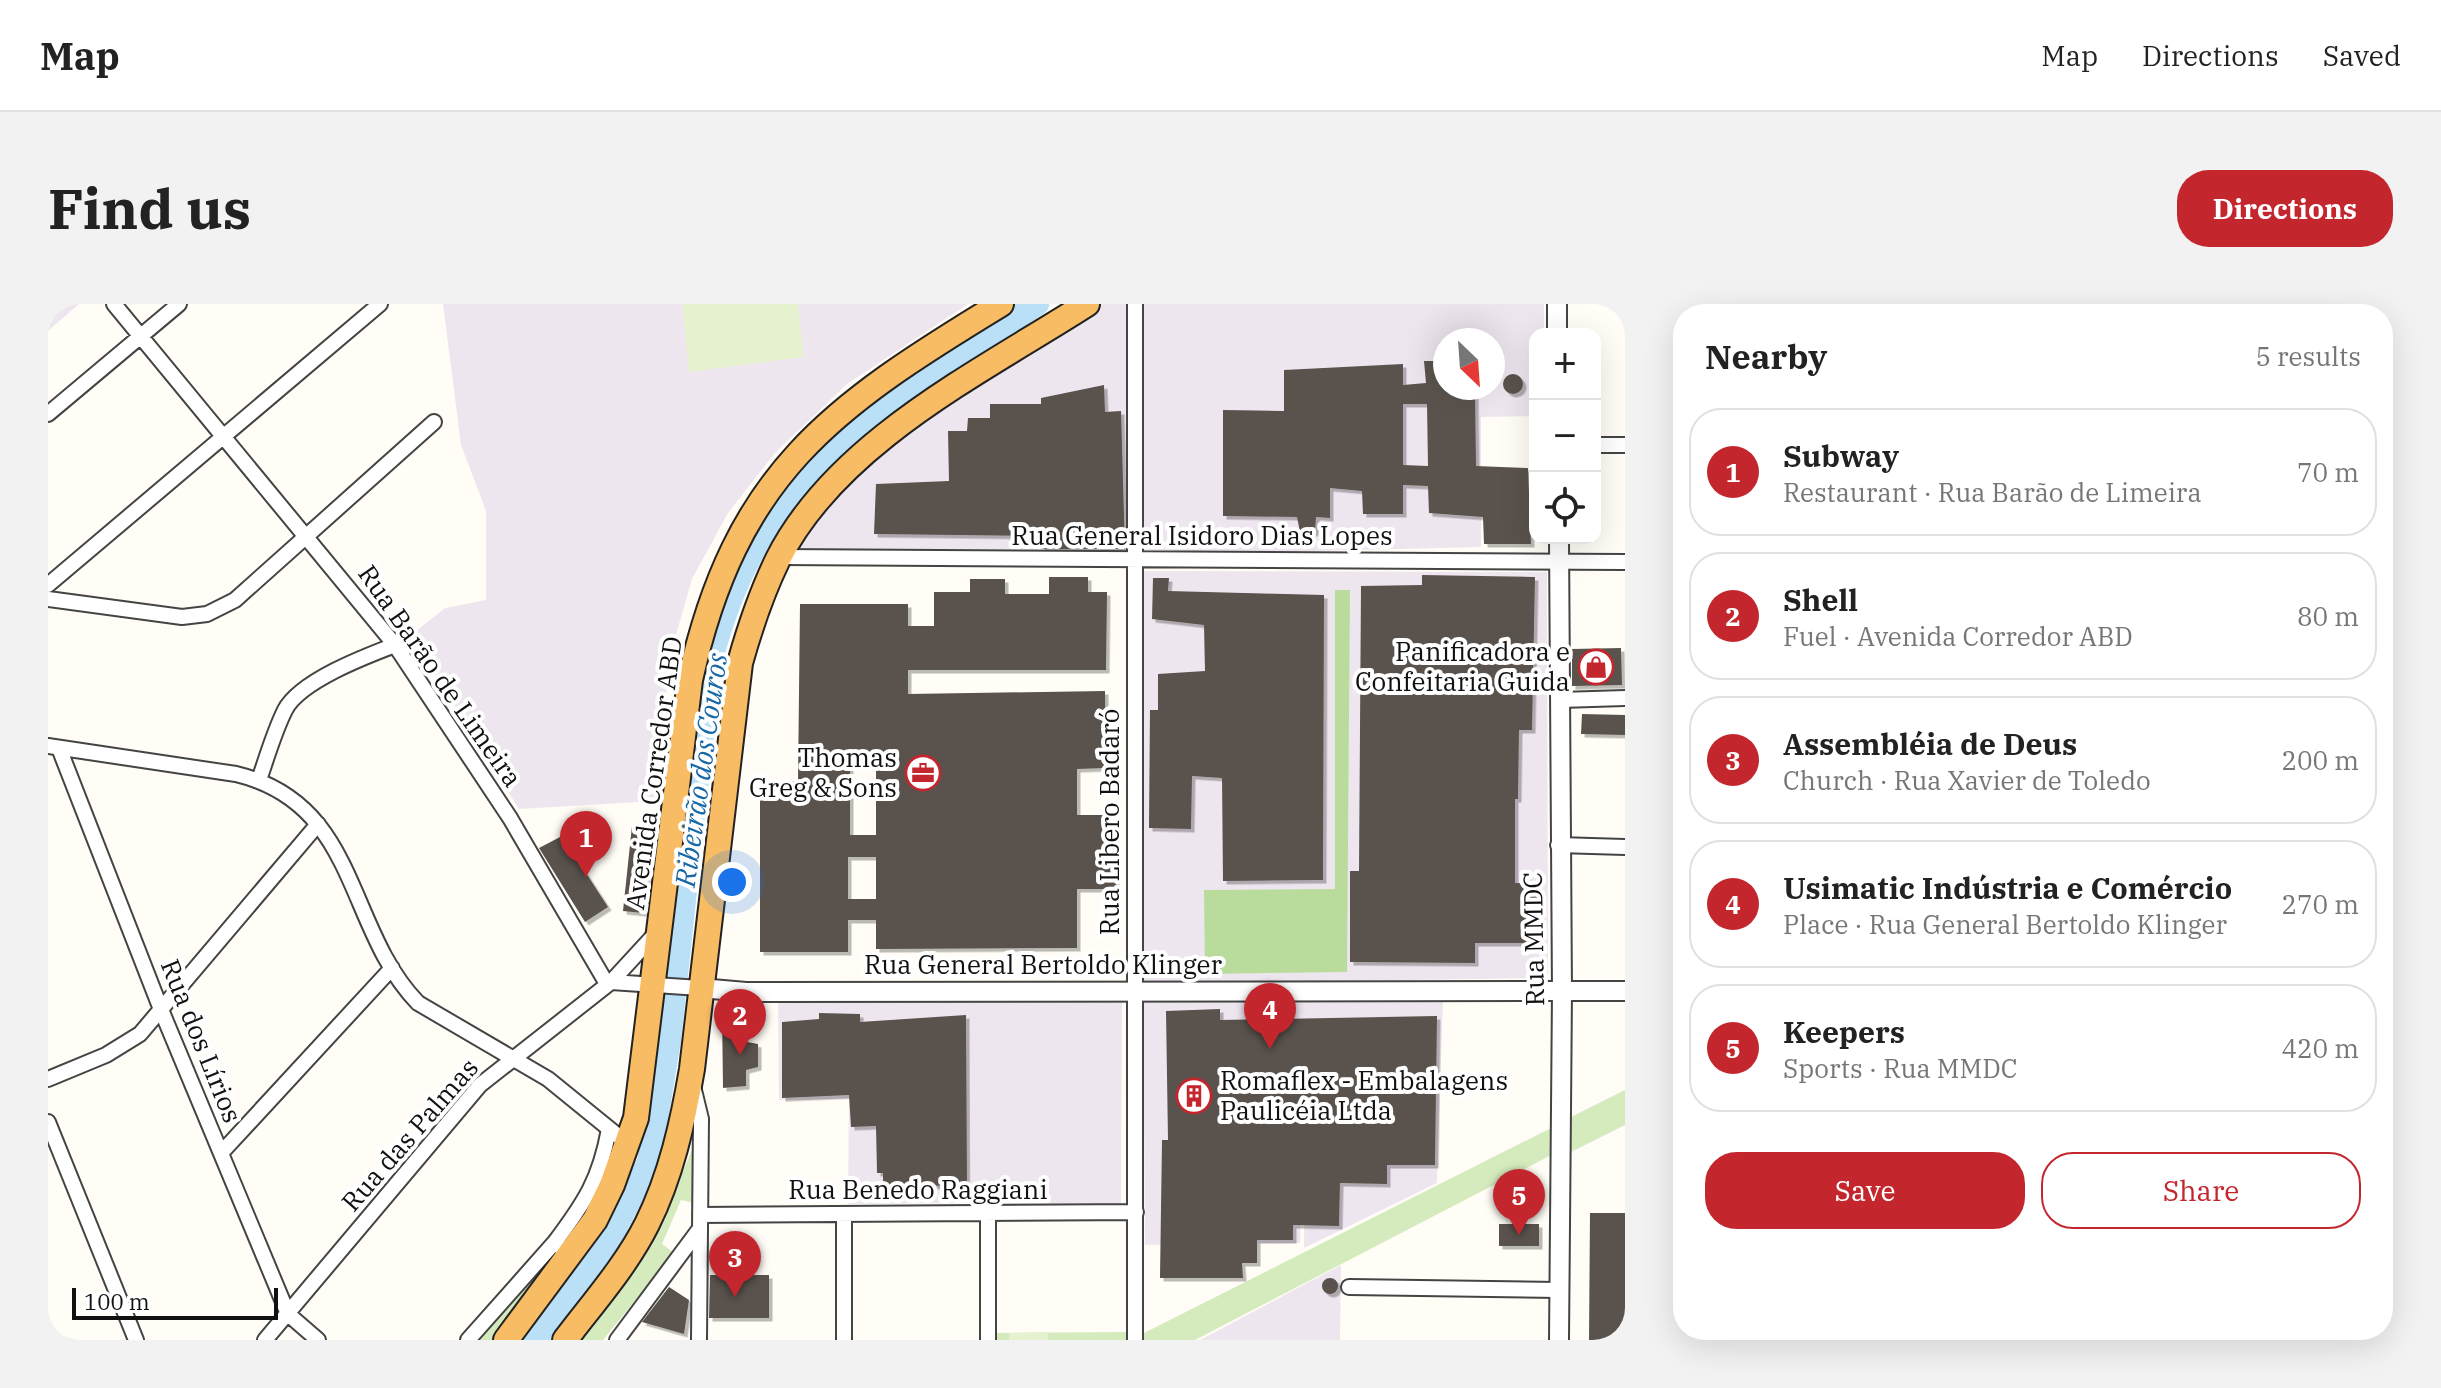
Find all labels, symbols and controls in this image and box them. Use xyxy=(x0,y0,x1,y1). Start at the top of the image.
text: Map xyxy=(40,31,120,80)
text: Map xyxy=(2041,37,2098,74)
text: Directions xyxy=(2142,37,2279,74)
text: Saved xyxy=(2323,37,2401,74)
button: Directions xyxy=(2177,170,2393,247)
text: Find us xyxy=(48,172,251,244)
north arrow xyxy=(1433,328,1505,400)
map controls xyxy=(1529,328,1601,544)
button: + xyxy=(1529,328,1601,400)
text: Nearby xyxy=(1705,334,1827,378)
text: 5 results xyxy=(2255,339,2361,373)
button: − xyxy=(1529,400,1601,472)
text: Subway xyxy=(1783,436,1899,475)
text: 1 xyxy=(1725,455,1741,489)
text: 70 m xyxy=(2297,455,2359,489)
button: locate xyxy=(1529,472,1601,544)
text: Restaurant · Rua Barão de Limeira xyxy=(1783,475,2202,509)
street label: Rua General Isidoro Dias Lopes xyxy=(1011,518,1393,552)
street label: Rua Barão de Limeira xyxy=(351,558,530,793)
text: Shell xyxy=(1783,580,1858,619)
text: 2 xyxy=(1725,599,1741,633)
text: 80 m xyxy=(2297,599,2359,633)
text: Fuel · Avenida Corredor ABD xyxy=(1783,619,2133,653)
street label: Avenida Corredor ABD xyxy=(617,634,689,912)
place label: Panificadora e Confeitaria Guida xyxy=(1355,634,1570,698)
shop icon: Panificadora e Confeitaria Guida xyxy=(1577,648,1615,686)
water label: Ribeirão dos Couros xyxy=(666,650,735,890)
street label: Rua Libero Badaró xyxy=(1092,708,1126,936)
text: Assembléia de Deus xyxy=(1783,724,2077,763)
place label: Thomas Greg & Sons xyxy=(749,740,897,804)
text: 3 xyxy=(1725,743,1741,777)
text: 200 m xyxy=(2281,743,2359,777)
office icon: Thomas Greg & Sons xyxy=(904,754,942,792)
text: Church · Rua Xavier de Toledo xyxy=(1783,763,2151,797)
pin: 1 xyxy=(560,811,612,877)
your location xyxy=(712,862,752,902)
text: Usimatic Indústria e Comércio xyxy=(1783,868,2232,907)
street label: Rua MMDC xyxy=(1515,871,1551,1007)
text: 4 xyxy=(1725,887,1741,921)
text: 270 m xyxy=(2281,887,2359,921)
text: Place · Rua General Bertoldo Klinger xyxy=(1783,907,2227,941)
street label: Rua General Bertoldo Klinger xyxy=(864,947,1223,981)
street label: Rua dos Lírios xyxy=(154,954,250,1127)
pin: 4 xyxy=(1244,983,1296,1049)
pin: 2 xyxy=(714,989,766,1055)
text: Keepers xyxy=(1783,1012,1905,1051)
text: 5 xyxy=(1725,1031,1741,1065)
text: 420 m xyxy=(2281,1031,2359,1065)
street label: Rua das Palmas xyxy=(333,1051,485,1218)
text: Sports · Rua MMDC xyxy=(1783,1051,2018,1085)
place label: Romaflex - Embalagens Paulicéia Ltda xyxy=(1220,1063,1508,1127)
building icon: Romaflex - Embalagens Paulicéia Ltda xyxy=(1175,1077,1213,1115)
button: Save xyxy=(1705,1152,2025,1229)
button: Share xyxy=(2041,1152,2361,1229)
pin: 5 xyxy=(1493,1169,1545,1235)
street label: Rua Benedo Raggiani xyxy=(788,1172,1048,1206)
pin: 3 xyxy=(709,1231,761,1297)
scale bar xyxy=(72,1284,278,1320)
text: 100 m xyxy=(84,1287,150,1316)

